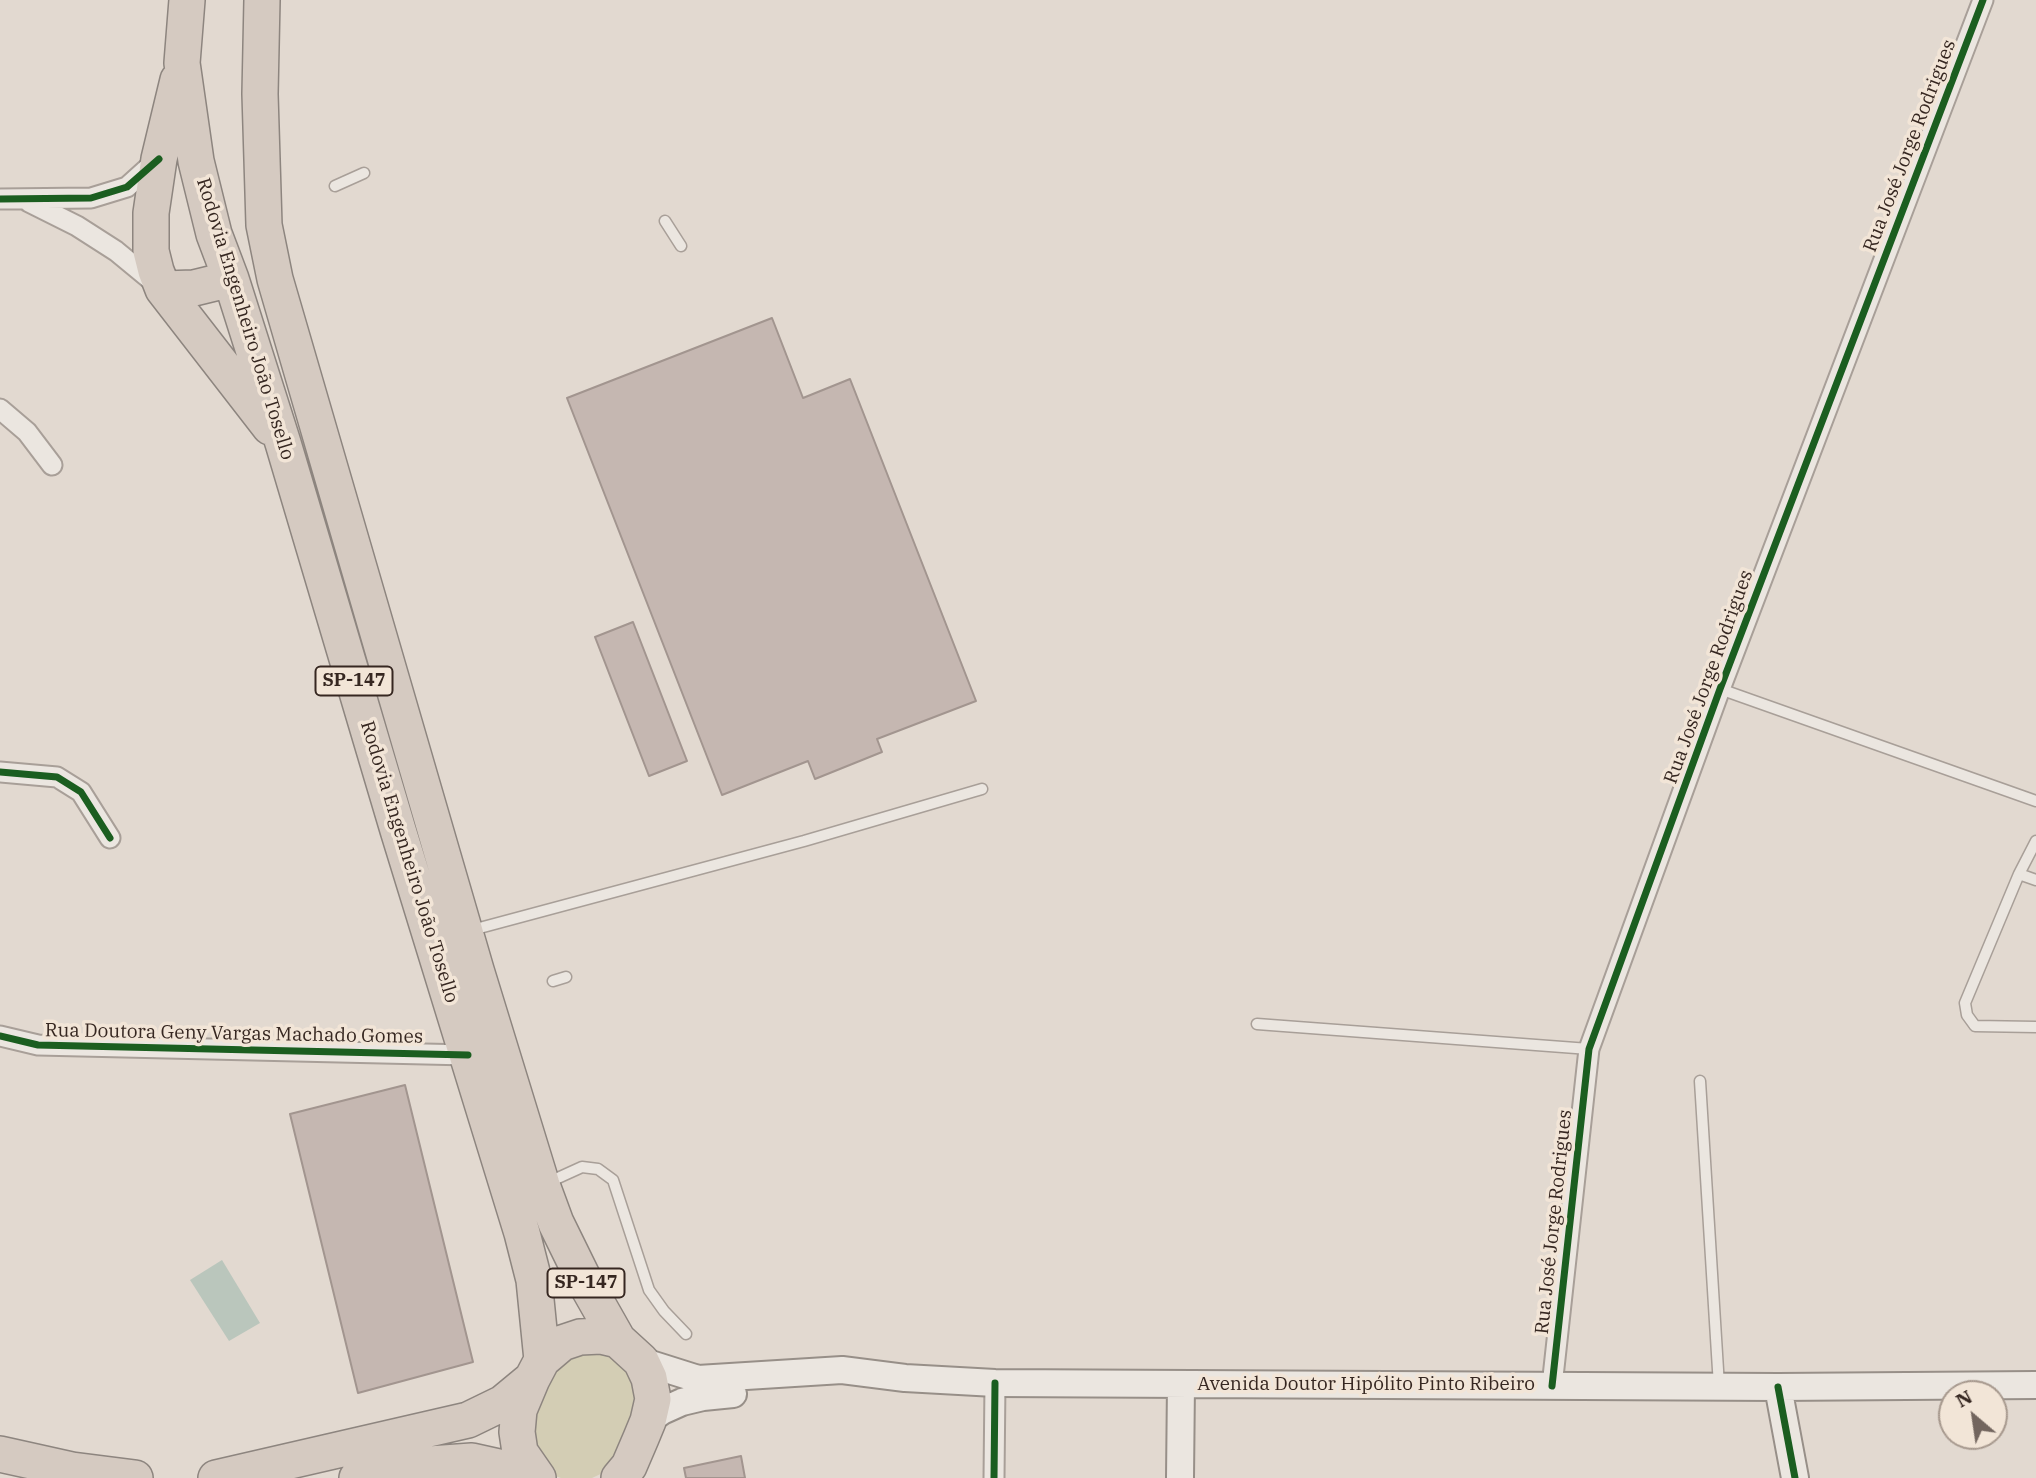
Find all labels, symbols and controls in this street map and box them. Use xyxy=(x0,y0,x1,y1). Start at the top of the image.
street label: Rua José Jorge Rodrigues xyxy=(1859,37,1961,255)
street label: Rodovia Engenheiro João Tosello xyxy=(191,175,299,463)
street label: Rua José Jorge Rodrigues xyxy=(1660,567,1758,787)
road number: SP-147 xyxy=(316,666,392,696)
street label: Rodovia Engenheiro João Tosello xyxy=(355,718,463,1006)
street label: Rua Doutora Geny Vargas Machado Gomes xyxy=(45,1019,423,1049)
street label: Rua José Jorge Rodrigues xyxy=(1531,1109,1577,1335)
road number: SP-147 xyxy=(548,1268,624,1298)
street label: Avenida Doutor Hipólito Pinto Ribeiro xyxy=(1197,1374,1535,1396)
north arrow xyxy=(1938,1380,2008,1450)
text: N xyxy=(1951,1384,1976,1413)

